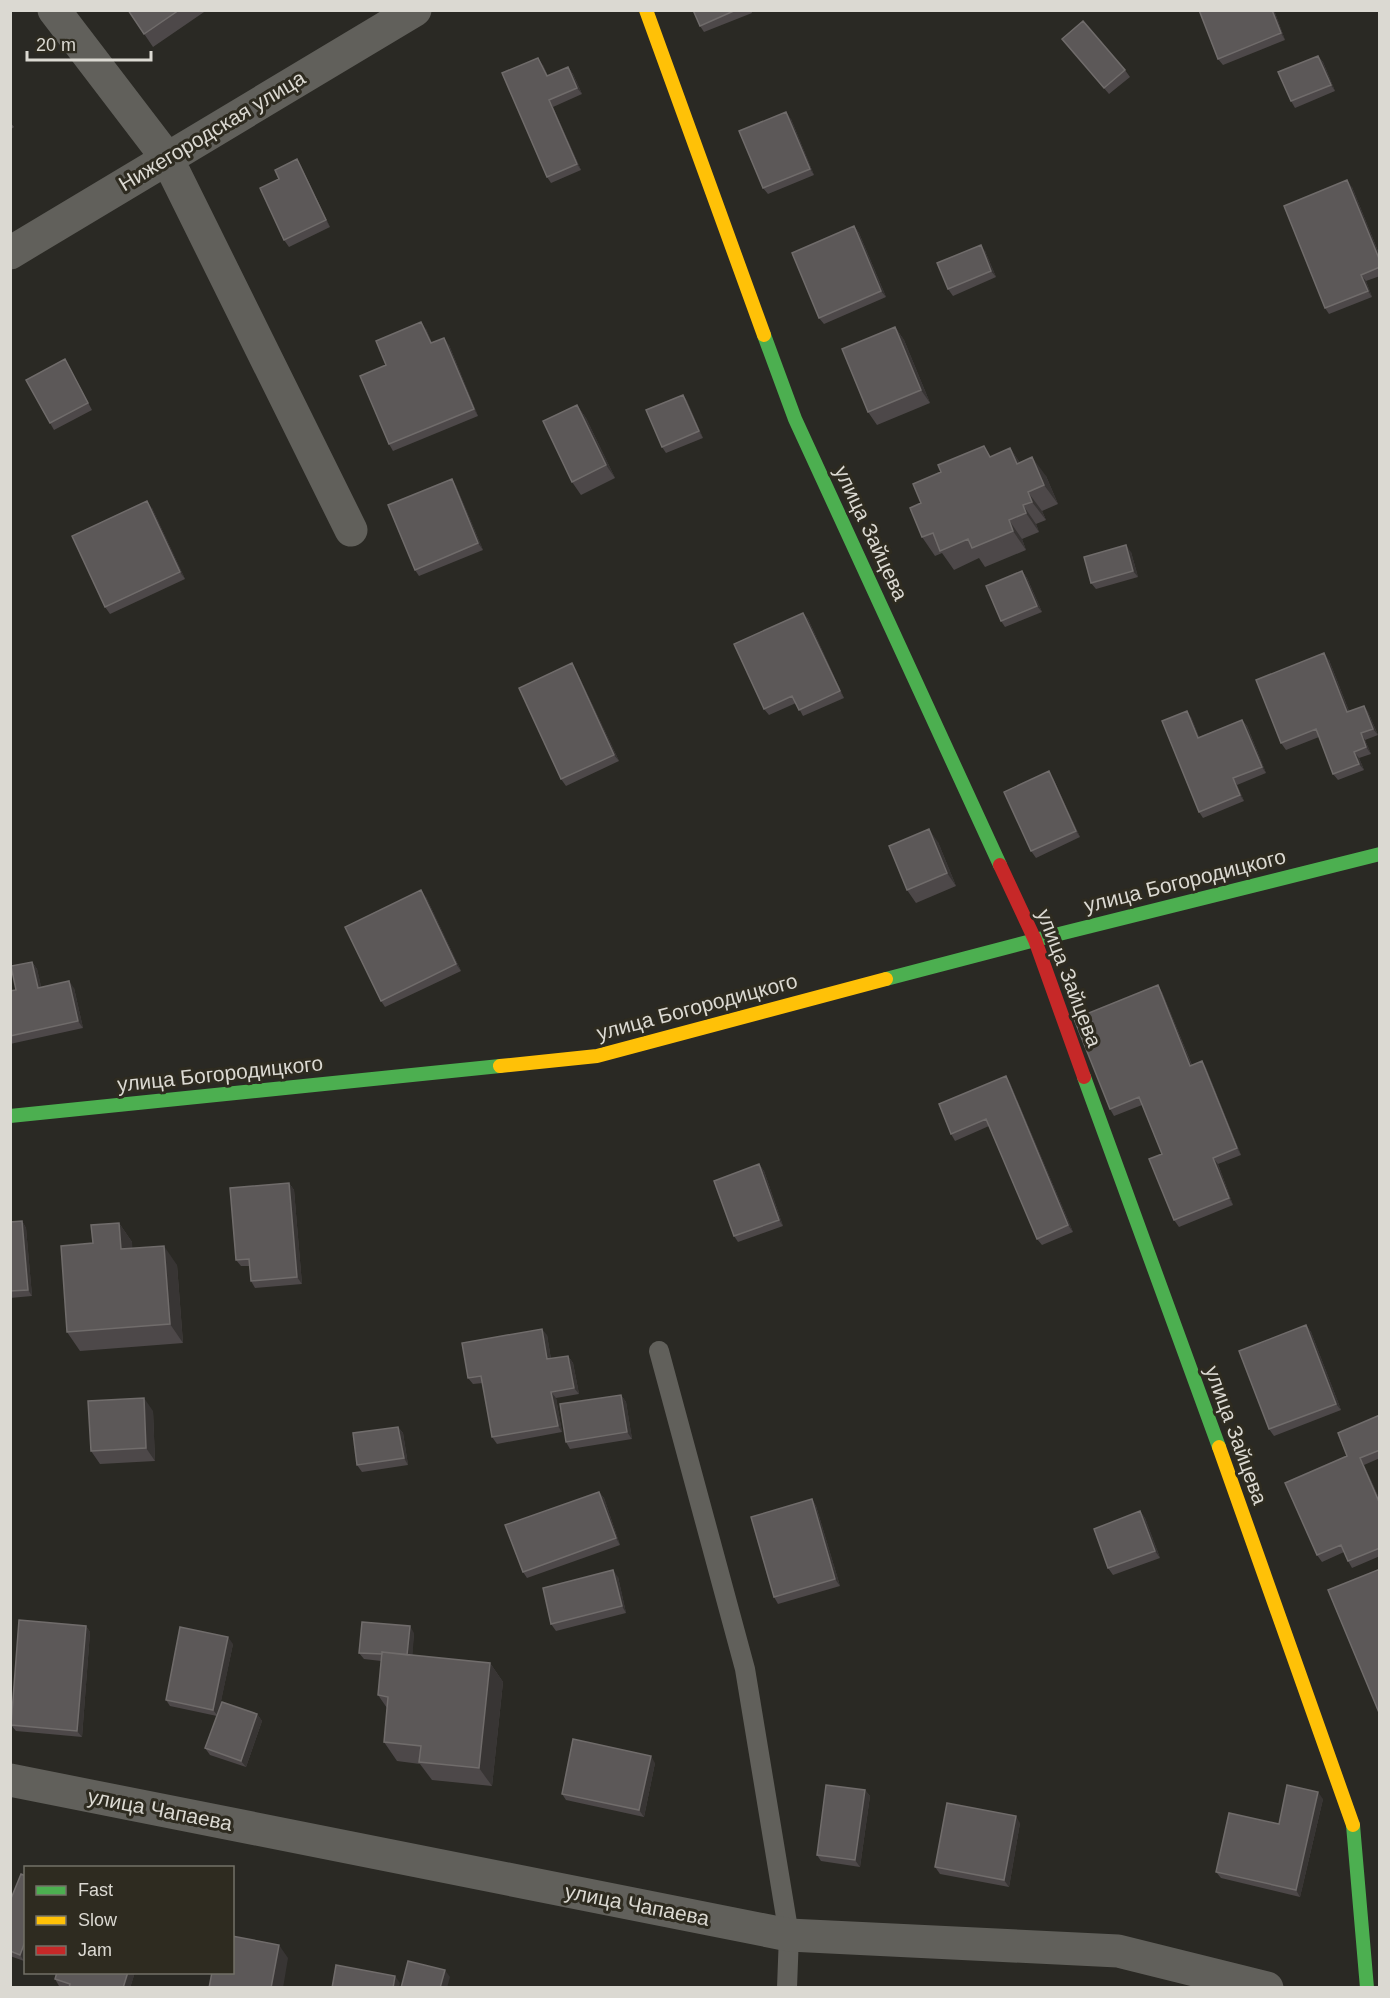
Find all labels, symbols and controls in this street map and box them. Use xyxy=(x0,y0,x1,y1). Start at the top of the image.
scale bar xyxy=(27,24,152,62)
text: 20 m xyxy=(36,35,76,55)
street label: Нижегородская улица xyxy=(114,66,309,195)
street label: улица Зайцева xyxy=(830,462,913,604)
street label: улица Богородицкого xyxy=(1082,844,1288,917)
street label: улица Зайцева xyxy=(1033,906,1106,1050)
street label: улица Богородицкого xyxy=(594,969,800,1044)
street label: улица Богородицкого xyxy=(116,1051,324,1096)
street label: улица Зайцева xyxy=(1201,1362,1272,1508)
street label: улица Чапаева xyxy=(86,1784,235,1835)
legend xyxy=(24,1866,234,1974)
street label: улица Чапаева xyxy=(563,1879,712,1930)
text: Fast xyxy=(78,1880,113,1900)
text: Slow xyxy=(78,1910,118,1930)
text: Jam xyxy=(78,1940,112,1960)

